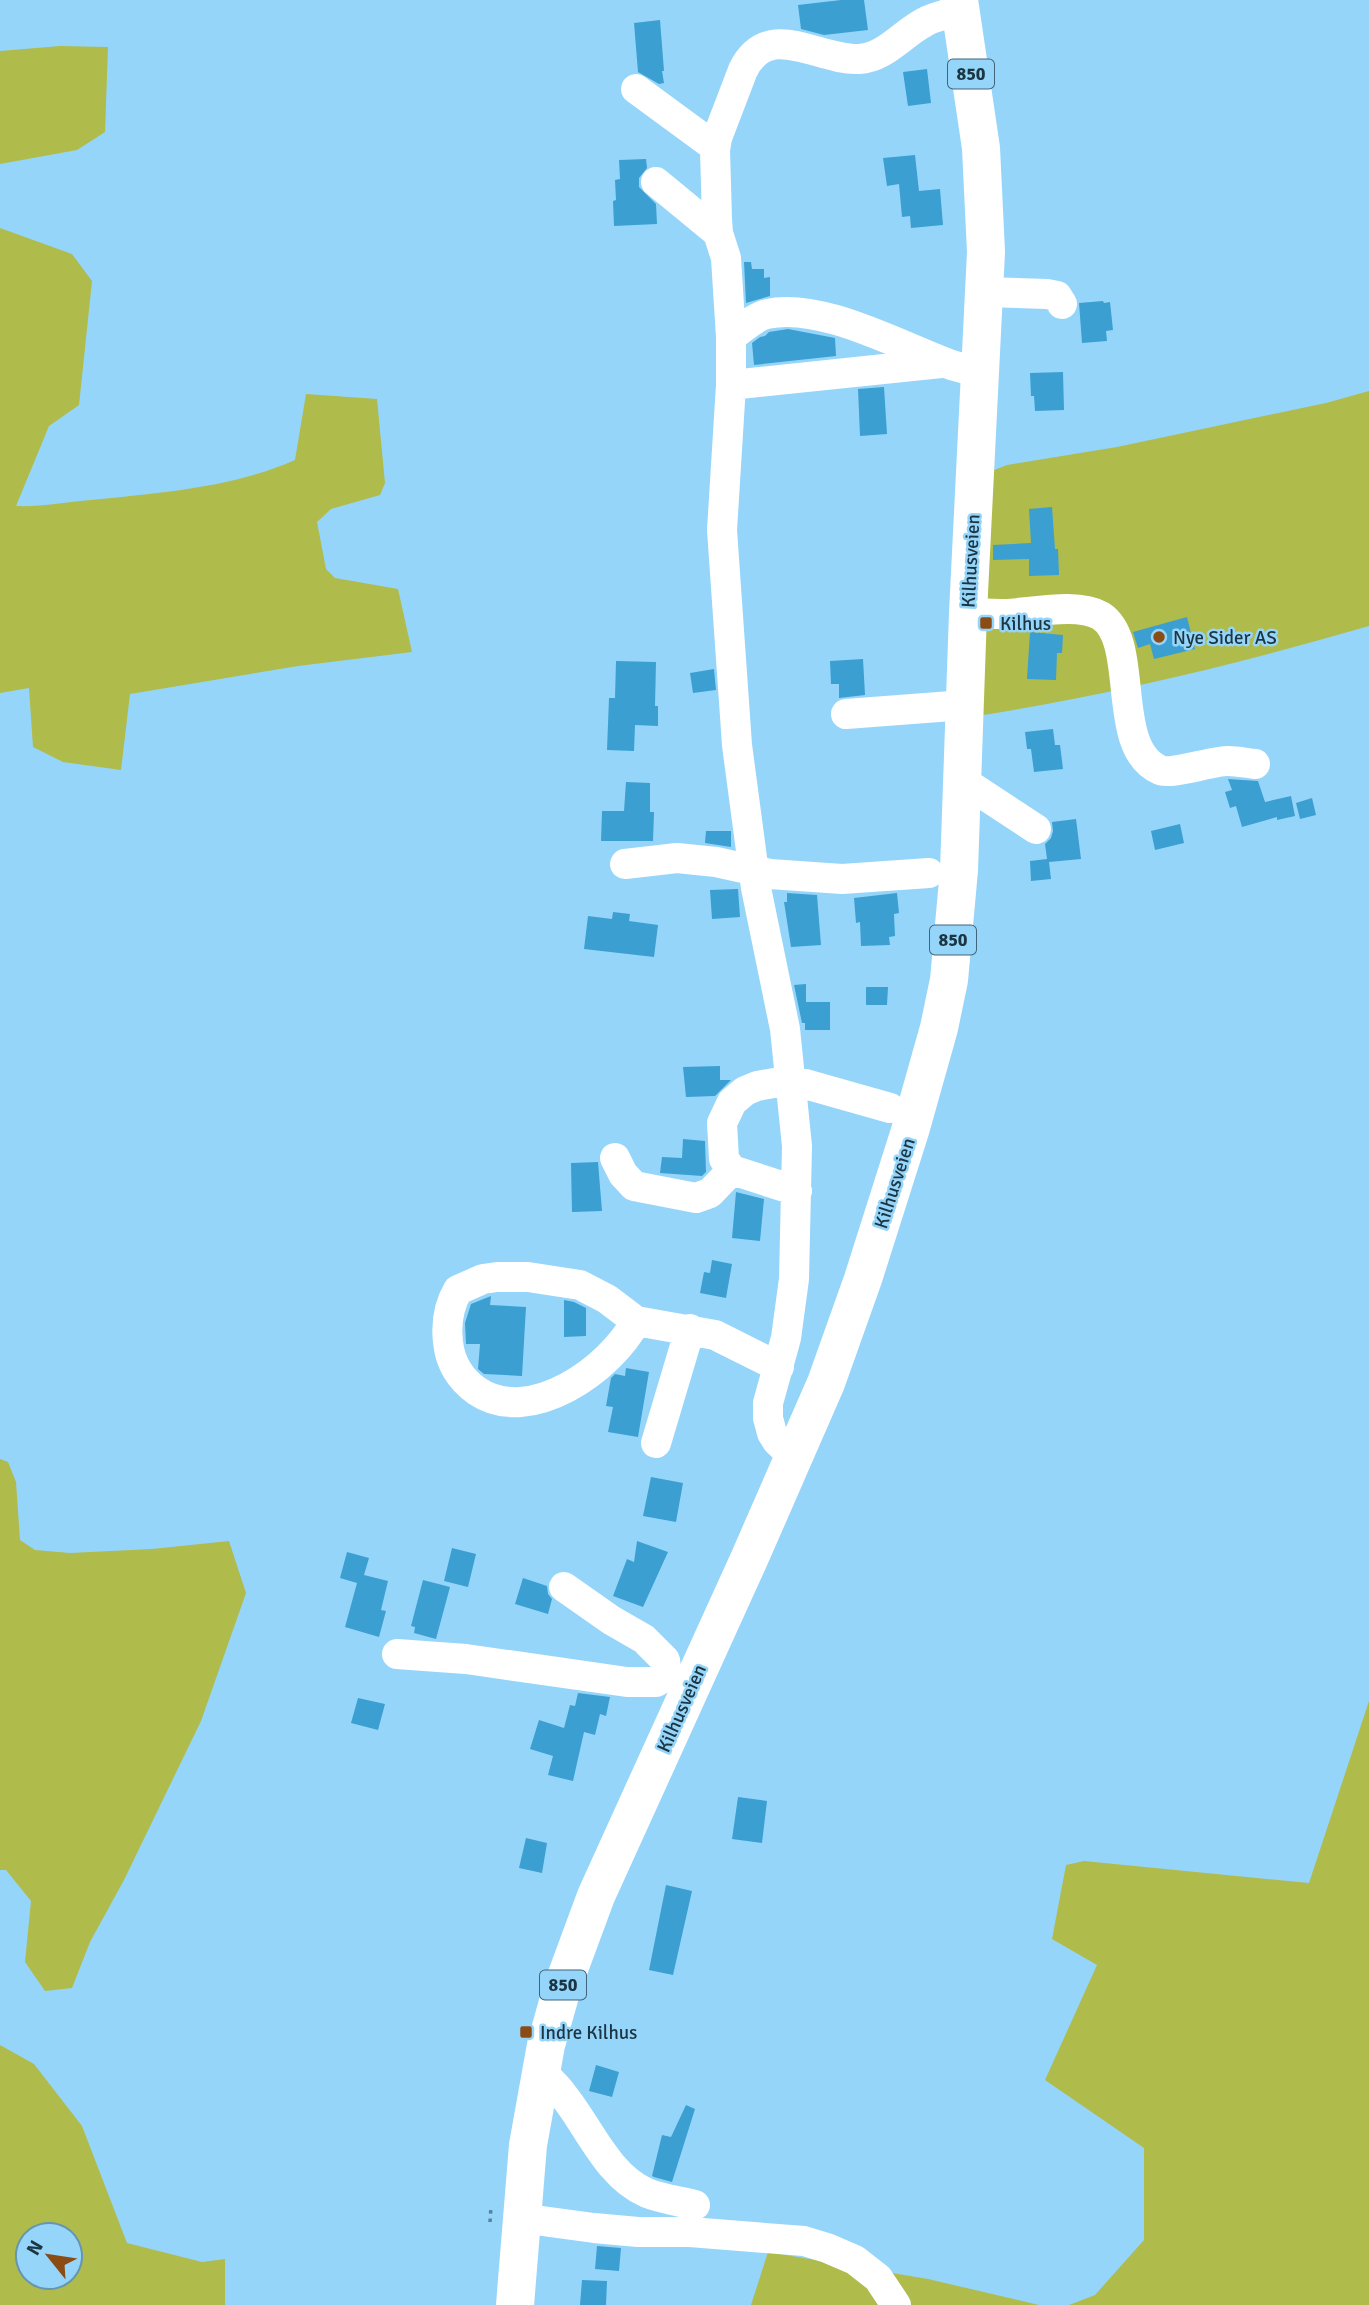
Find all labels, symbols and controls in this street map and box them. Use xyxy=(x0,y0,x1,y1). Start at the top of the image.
road number: 850 xyxy=(948,60,994,88)
street label: Kilhusveien xyxy=(957,513,985,609)
place label: Kilhus xyxy=(1000,612,1051,636)
marker: Kilhus xyxy=(978,615,994,631)
place label: Nye Sider AS xyxy=(1173,626,1277,650)
marker: Nye Sider AS xyxy=(1151,629,1167,645)
road number: 850 xyxy=(930,925,976,954)
street label: Kilhusveien xyxy=(869,1135,921,1232)
street label: Kilhusveien xyxy=(652,1661,712,1756)
road number: 850 xyxy=(540,1970,586,1999)
place label: Indre Kilhus xyxy=(540,2021,637,2045)
marker: Indre Kilhus xyxy=(518,2024,534,2040)
north arrow xyxy=(14,2221,84,2291)
text: N xyxy=(21,2236,49,2260)

